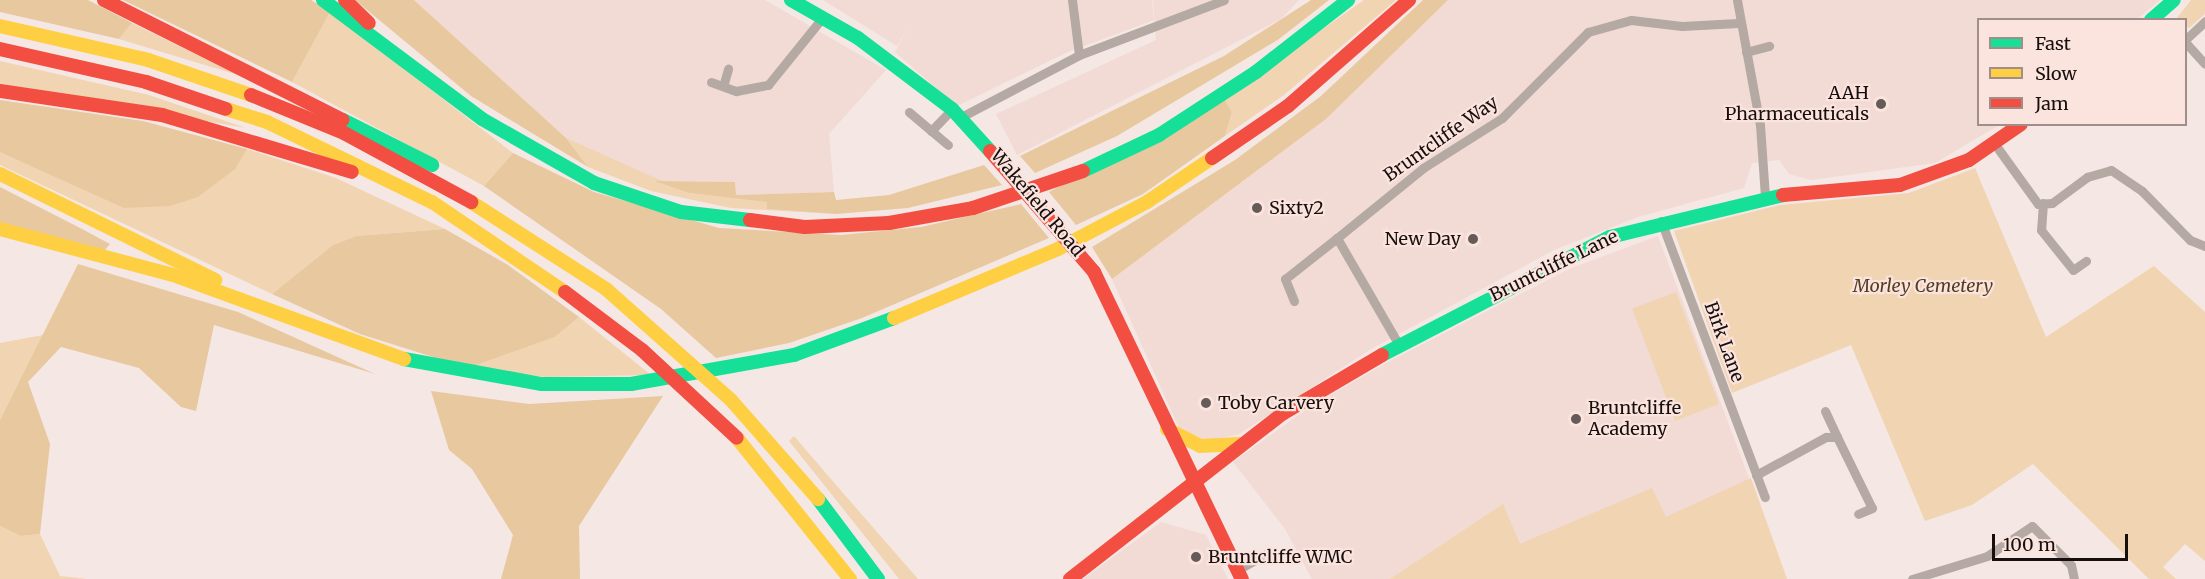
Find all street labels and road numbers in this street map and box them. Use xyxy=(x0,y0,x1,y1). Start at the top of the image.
street label: Bruntcliffe Way xyxy=(1380,92,1502,186)
street label: Wakefield Road xyxy=(986,145,1088,261)
street label: Bruntcliffe Lane xyxy=(1486,226,1622,306)
street label: Birk Lane xyxy=(1700,299,1748,385)

